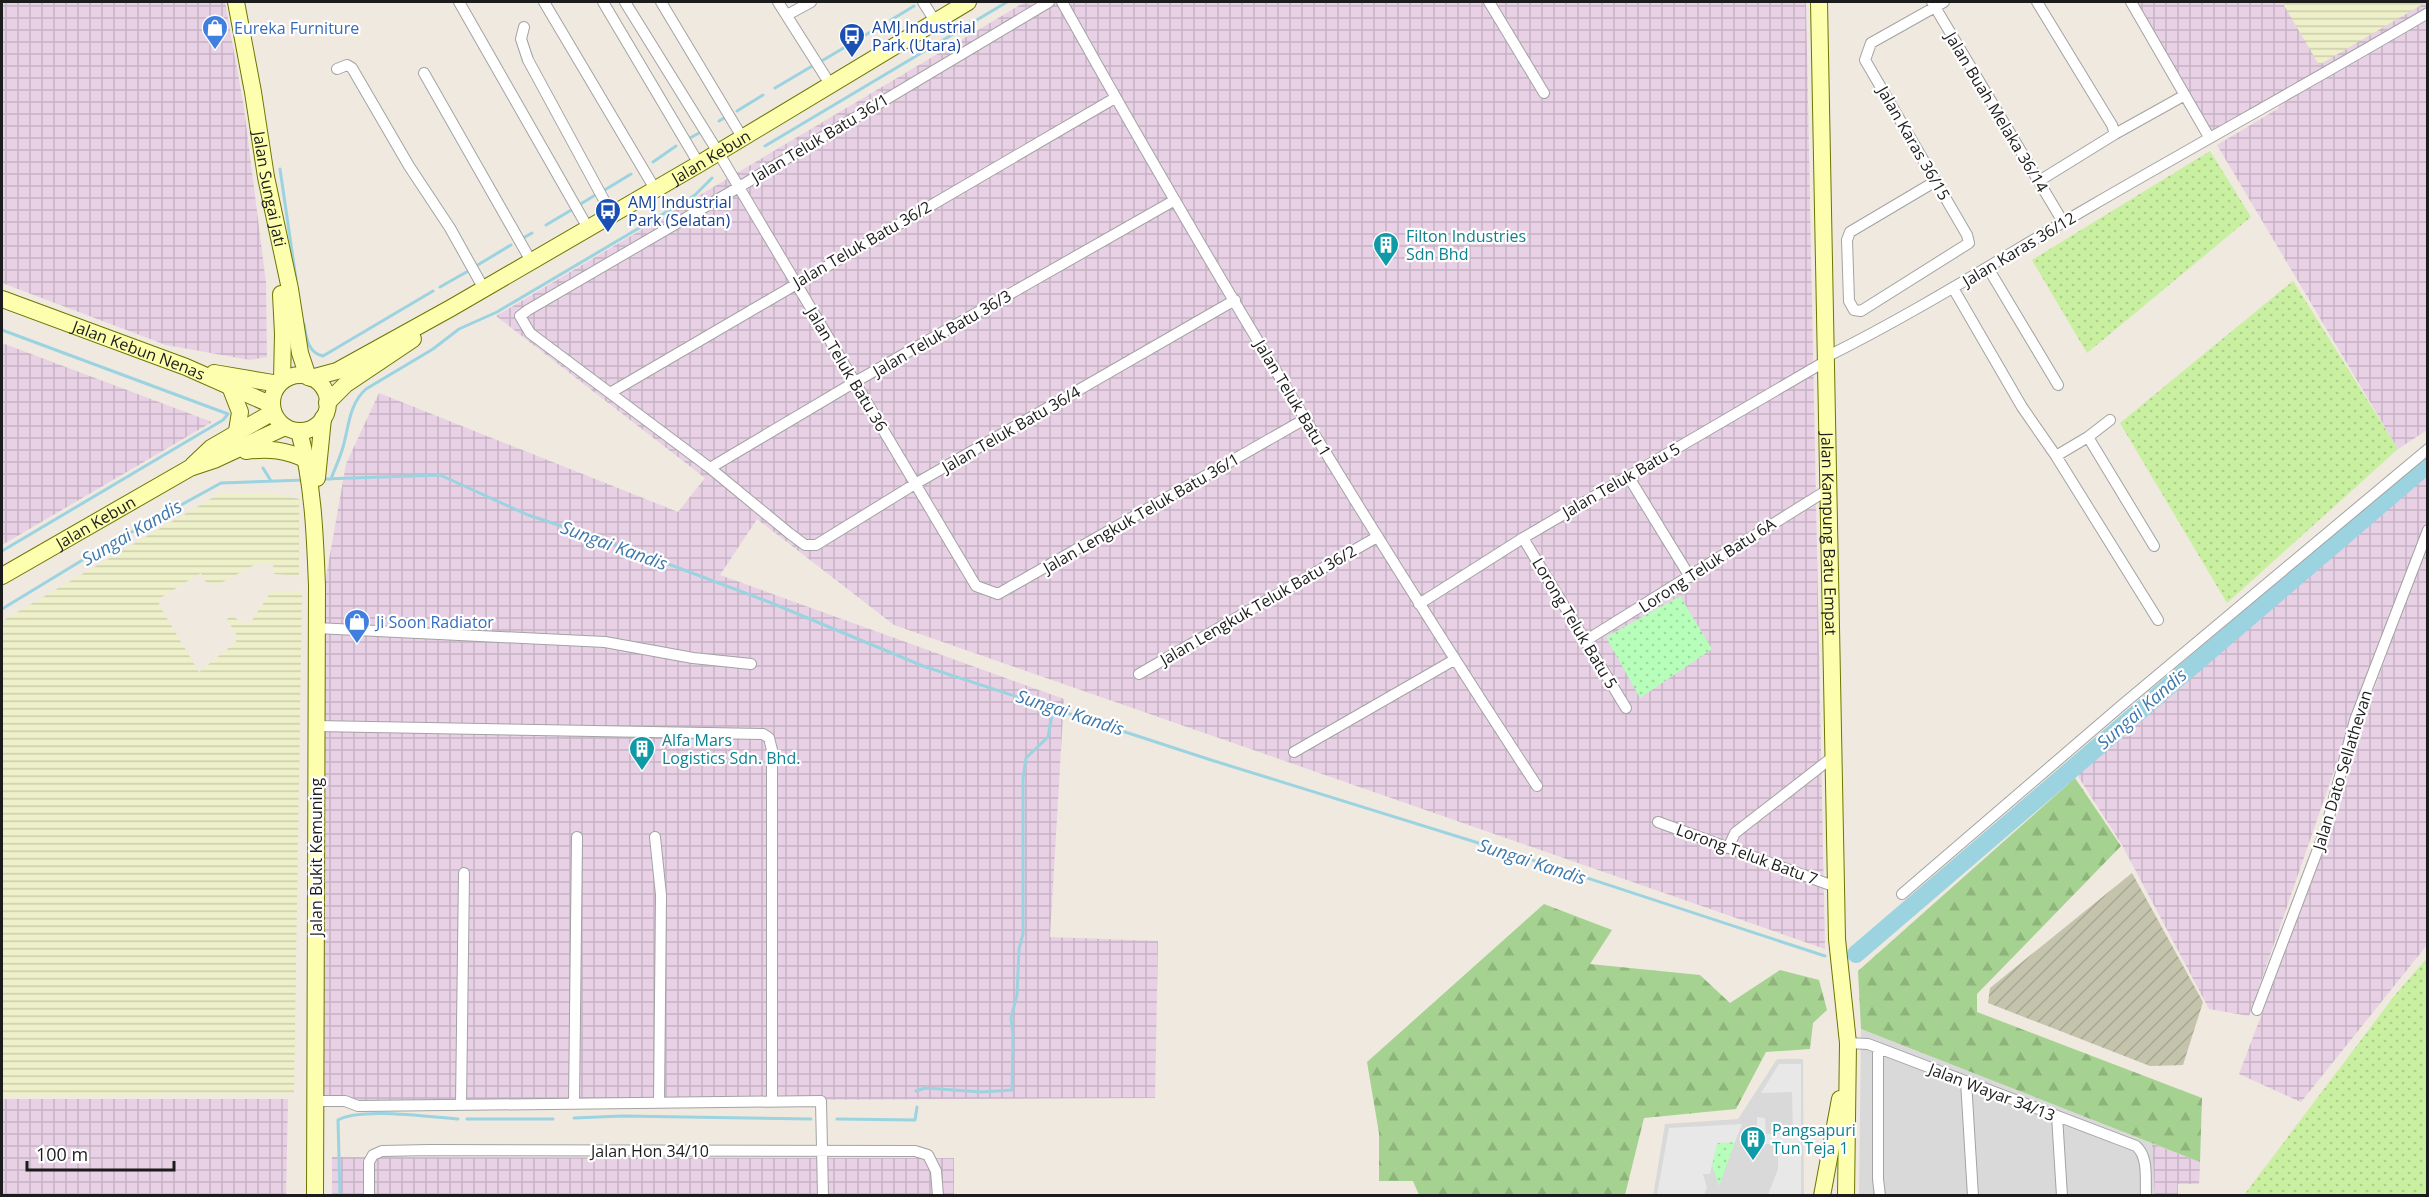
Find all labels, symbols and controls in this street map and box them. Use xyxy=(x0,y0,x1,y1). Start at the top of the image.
shop icon: Eureka Furniture xyxy=(200,13,230,51)
place label: AMJ Industrial Park (Utara) xyxy=(872,16,976,56)
place label: Eureka Furniture xyxy=(234,17,359,39)
bus stop icon: AMJ Industrial Park (Utara) xyxy=(837,21,867,59)
street label: Jalan Buah Melaka 36/14 xyxy=(1939,26,2054,196)
street label: Jalan Karas 36/15 xyxy=(1871,80,1956,204)
street label: Jalan Teluk Batu 36/1 xyxy=(746,88,893,189)
street label: Jalan Kebun xyxy=(666,125,755,190)
street label: Jalan Sungai Jati xyxy=(248,128,292,249)
place label: AMJ Industrial Park (Selatan) xyxy=(628,191,732,231)
street label: Jalan Teluk Batu 36/2 xyxy=(787,195,935,294)
bus stop icon: AMJ Industrial Park (Selatan) xyxy=(593,196,623,234)
street label: Jalan Karas 36/12 xyxy=(1957,206,2080,293)
place label: Filton Industries Sdn Bhd xyxy=(1406,225,1526,265)
building icon: Filton Industries Sdn Bhd xyxy=(1371,230,1401,268)
street label: Jalan Teluk Batu 36/3 xyxy=(867,284,1015,383)
street label: Jalan Teluk Batu 36 xyxy=(800,301,893,435)
street label: Jalan Kebun Nenas xyxy=(68,314,209,385)
street label: Jalan Teluk Batu 1 xyxy=(1248,334,1337,460)
street label: Jalan Teluk Batu 36/4 xyxy=(936,380,1084,479)
street label: Jalan Kampung Batu Empat xyxy=(1816,430,1842,636)
street label: Jalan Teluk Batu 5 xyxy=(1556,437,1684,524)
street label: Jalan Lengkuk Teluk Batu 36/1 xyxy=(1037,448,1243,579)
street label: Jalan Kebun xyxy=(50,491,139,555)
water label: Sungai Kandis xyxy=(77,494,186,570)
street label: Lorong Teluk Batu 6A xyxy=(1634,512,1780,618)
water label: Sungai Kandis xyxy=(558,515,671,576)
street label: Jalan Lengkuk Teluk Batu 36/2 xyxy=(1154,540,1360,671)
street label: Lorong Teluk Batu 5 xyxy=(1527,553,1623,693)
shop icon: Ji Soon Radiator xyxy=(342,607,372,645)
place label: Ji Soon Radiator xyxy=(374,611,494,633)
water label: Sungai Kandis xyxy=(2091,662,2192,754)
water label: Sungai Kandis xyxy=(1013,683,1127,741)
street label: Jalan Dato Sellathevan xyxy=(2307,687,2377,855)
place label: Alfa Mars Logistics Sdn. Bhd. xyxy=(662,729,800,769)
building icon: Alfa Mars Logistics Sdn. Bhd. xyxy=(627,734,657,772)
street label: Jalan Bukit Kemuning xyxy=(305,778,327,938)
street label: Lorong Teluk Batu 7 xyxy=(1673,818,1821,890)
water label: Sungai Kandis xyxy=(1475,832,1589,890)
street label: Jalan Wayar 34/13 xyxy=(1924,1057,2058,1126)
place label: Pangsapuri Tun Teja 1 xyxy=(1772,1119,1856,1159)
building icon: Pangsapuri Tun Teja 1 xyxy=(1738,1124,1768,1162)
scale bar xyxy=(27,1134,174,1172)
street label: Jalan Hon 34/10 xyxy=(589,1140,709,1162)
text: 100 m xyxy=(36,1142,88,1166)

